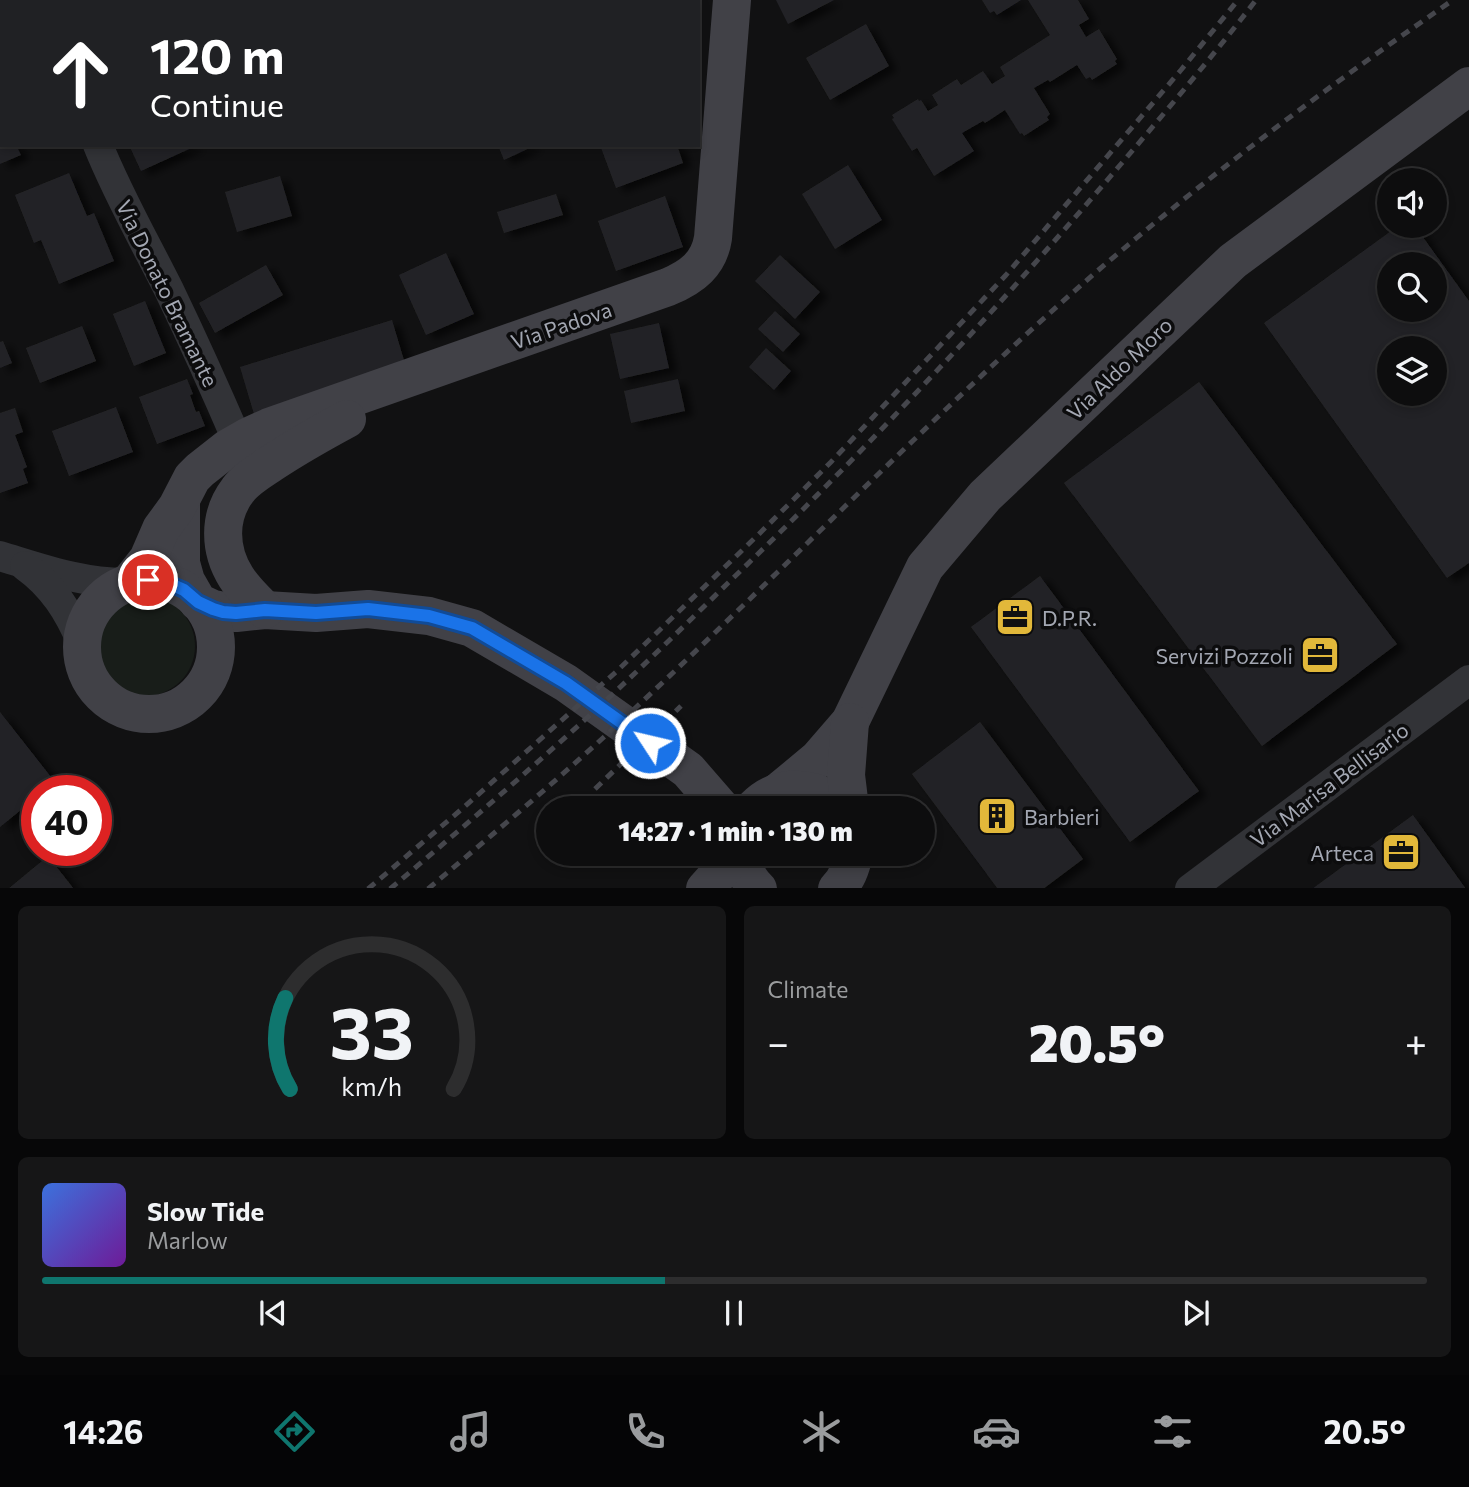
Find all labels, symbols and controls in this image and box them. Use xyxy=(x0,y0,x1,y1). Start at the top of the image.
text: 120 m xyxy=(150,24,284,84)
icon: ahead xyxy=(35,28,126,119)
text: Continue xyxy=(150,84,284,124)
map controls xyxy=(1377,168,1447,406)
button: sound xyxy=(1377,168,1447,238)
street label: Via Donato Bramante xyxy=(112,196,224,390)
button: search xyxy=(1377,252,1447,322)
street label: Via Padova xyxy=(507,296,615,354)
street label: Via Aldo Moro xyxy=(1061,312,1177,424)
button: layers xyxy=(1377,336,1447,406)
pin xyxy=(118,550,178,610)
icon: arrive xyxy=(129,561,167,599)
office icon: D.P.R. xyxy=(994,596,1036,638)
place label: D.P.R. xyxy=(1042,605,1097,630)
office icon: Servizi Pozzoli xyxy=(1299,634,1341,676)
place label: Servizi Pozzoli xyxy=(1156,643,1293,668)
position arrow xyxy=(613,706,687,780)
street label: Via Marisa Bellisario xyxy=(1245,716,1413,852)
speed limit sign: 40 xyxy=(21,775,112,866)
building icon: Barbieri xyxy=(976,795,1018,837)
place label: Barbieri xyxy=(1024,804,1100,829)
text: 14:27 · 1 min · 130 m xyxy=(618,815,853,846)
office icon: Arteca xyxy=(1380,831,1422,873)
place label: Arteca xyxy=(1310,840,1374,865)
text: Climate xyxy=(768,975,849,1003)
text: 33 xyxy=(330,985,414,1074)
text: 20.5° xyxy=(1029,1009,1165,1073)
text: − xyxy=(768,1018,789,1065)
text: + xyxy=(1405,1018,1427,1065)
text: km/h xyxy=(341,1070,402,1100)
text: Slow Tide xyxy=(147,1195,264,1226)
text: Marlow xyxy=(147,1226,228,1254)
icon: previous xyxy=(254,1294,292,1332)
icon: pause xyxy=(715,1294,753,1332)
icon: next xyxy=(1177,1294,1215,1332)
icon: directions xyxy=(270,1407,319,1456)
icon: music xyxy=(446,1407,495,1456)
icon: phone xyxy=(621,1407,670,1456)
icon: climate xyxy=(797,1407,846,1456)
icon: car xyxy=(972,1407,1021,1456)
icon: filters xyxy=(1148,1407,1197,1456)
text: 14:26 xyxy=(63,1411,144,1451)
text: 20.5° xyxy=(1324,1411,1406,1451)

